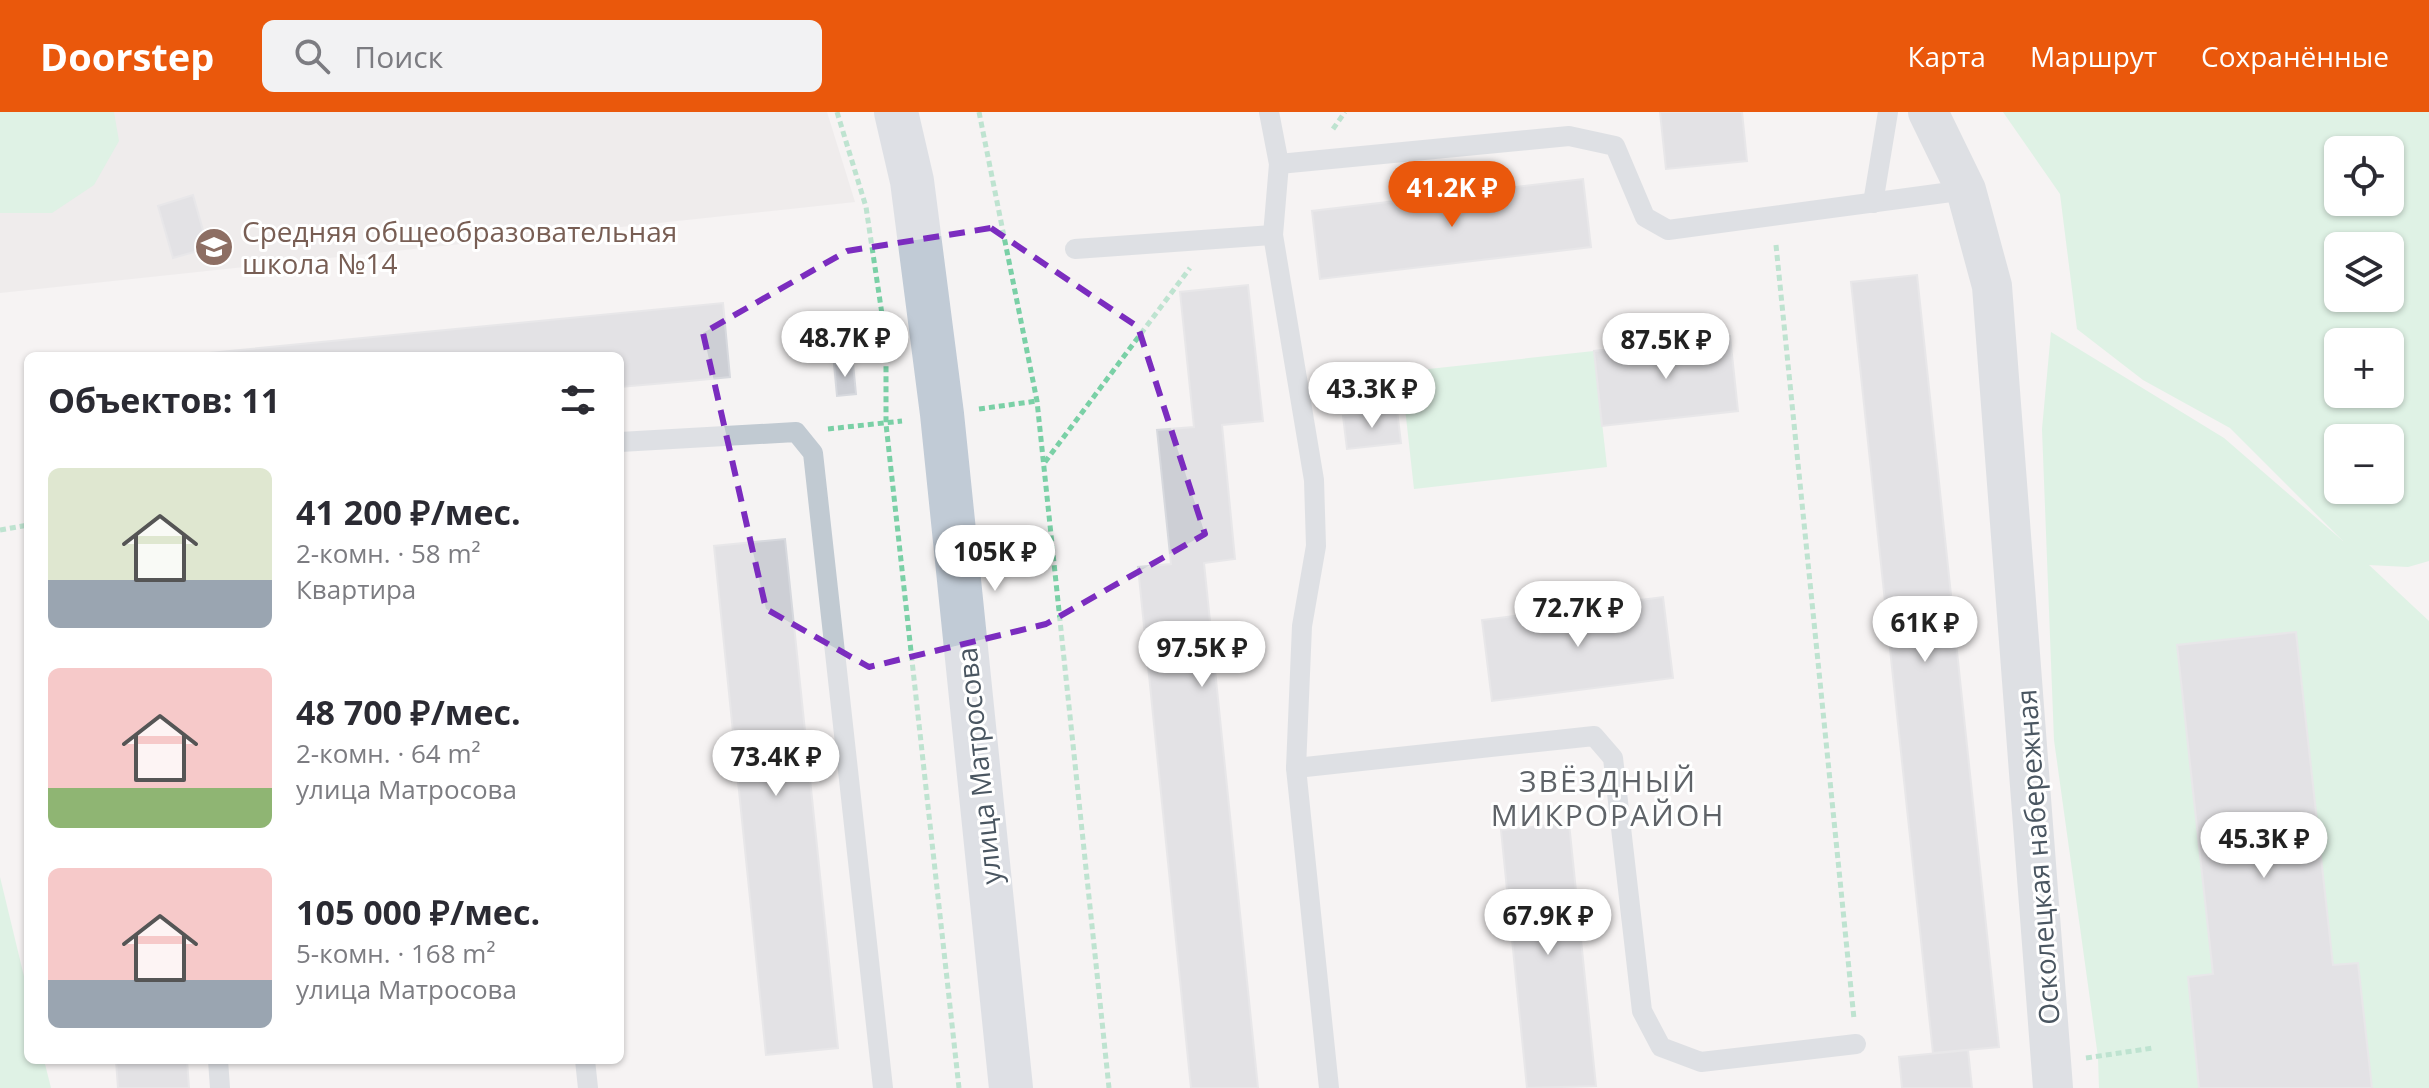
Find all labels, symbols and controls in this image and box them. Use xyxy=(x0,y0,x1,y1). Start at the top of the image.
search box xyxy=(262,20,822,92)
text: Doorstep xyxy=(40,30,214,82)
icon: search xyxy=(290,34,334,78)
text: Поиск xyxy=(354,36,443,77)
text: Карта xyxy=(1907,37,1986,75)
text: Маршрут xyxy=(2030,37,2157,75)
text: Сохранённые xyxy=(2201,37,2389,75)
map controls xyxy=(2324,136,2404,504)
button: locate xyxy=(2324,136,2404,216)
pin: 41.2K ₽ xyxy=(1378,161,1526,229)
text: 41.2K ₽ xyxy=(1406,169,1498,205)
place label: Средняя общеобразовательная школа №14 xyxy=(242,212,677,282)
school or university icon: Средняя общеобразовательная школа №14 xyxy=(193,226,235,268)
button: layers xyxy=(2324,232,2404,312)
pin: 48.7K ₽ xyxy=(771,311,919,379)
pin: 87.5K ₽ xyxy=(1592,313,1740,381)
text: 48.7K ₽ xyxy=(799,319,891,355)
text: 87.5K ₽ xyxy=(1620,321,1712,357)
button: + xyxy=(2324,328,2404,408)
pin: 43.3K ₽ xyxy=(1298,362,1446,430)
text: 43.3K ₽ xyxy=(1326,370,1418,406)
text: Объектов: 11 xyxy=(48,377,280,423)
icon: filters xyxy=(556,378,600,422)
button: − xyxy=(2324,424,2404,504)
text: 41 200 ₽/мес. xyxy=(296,489,521,535)
icon: home xyxy=(112,500,208,596)
pin: 105K ₽ xyxy=(930,525,1060,593)
text: 105K ₽ xyxy=(953,533,1037,569)
text: 2-комн. · 58 m² xyxy=(296,535,481,571)
text: Квартира xyxy=(296,571,416,607)
pin: 72.7K ₽ xyxy=(1504,581,1652,649)
text: 72.7K ₽ xyxy=(1532,589,1624,625)
pin: 61K ₽ xyxy=(1869,596,1981,664)
text: 61K ₽ xyxy=(1891,604,1959,640)
pin: 97.5K ₽ xyxy=(1128,621,1276,689)
text: 97.5K ₽ xyxy=(1156,629,1248,665)
street label: улица Матросова xyxy=(947,646,1009,886)
street label: Осколецкая набережная xyxy=(2006,688,2068,1026)
text: 48 700 ₽/мес. xyxy=(296,689,521,735)
icon: home xyxy=(112,700,208,796)
pin: 73.4K ₽ xyxy=(702,730,850,798)
text: 2-комн. · 64 m² xyxy=(296,735,481,771)
text: 73.4K ₽ xyxy=(730,738,822,774)
district label: ЗВЁЗДНЫЙ МИКРОРАЙОН xyxy=(1491,760,1725,835)
text: улица Матросова xyxy=(296,771,517,807)
pin: 45.3K ₽ xyxy=(2190,812,2338,880)
text: 45.3K ₽ xyxy=(2218,820,2310,856)
text: 105 000 ₽/мес. xyxy=(296,889,540,935)
pin: 67.9K ₽ xyxy=(1474,889,1622,957)
text: 67.9K ₽ xyxy=(1502,897,1594,933)
icon: home xyxy=(112,900,208,996)
text: 5-комн. · 168 m² xyxy=(296,935,495,971)
text: улица Матросова xyxy=(296,971,517,1007)

